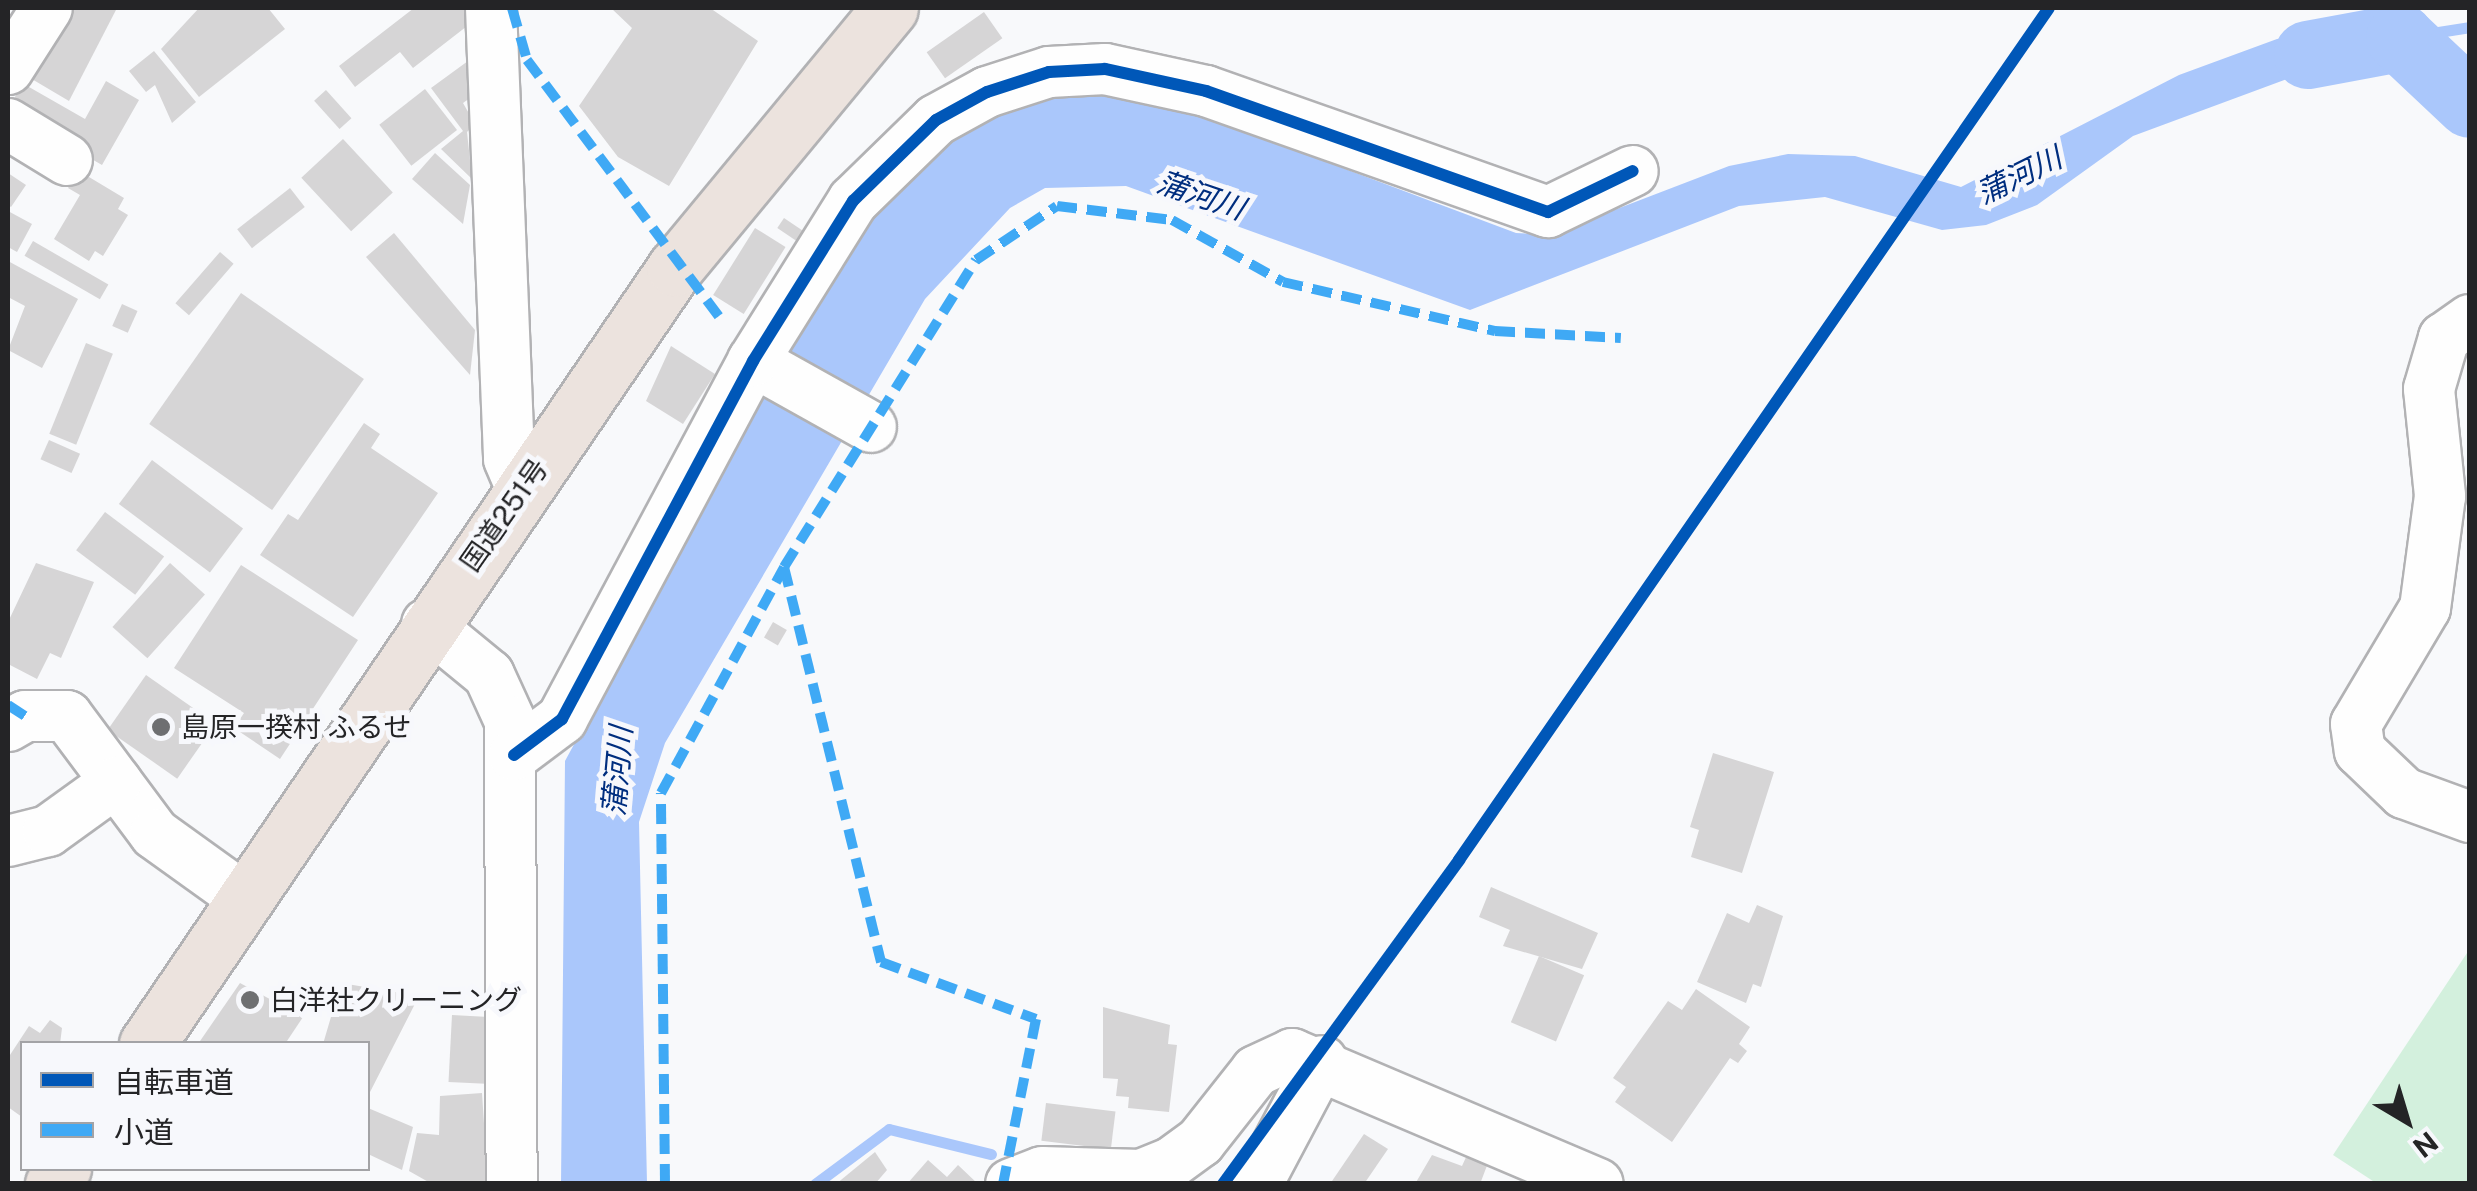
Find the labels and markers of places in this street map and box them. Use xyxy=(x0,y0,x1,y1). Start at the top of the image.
place label: 島原一揆村 ふるせ xyxy=(181,710,412,744)
marker: 島原一揆村 ふるせ xyxy=(150,716,172,738)
place label: 白洋社クリーニング xyxy=(270,983,522,1017)
marker: 白洋社クリーニング xyxy=(239,989,261,1011)

